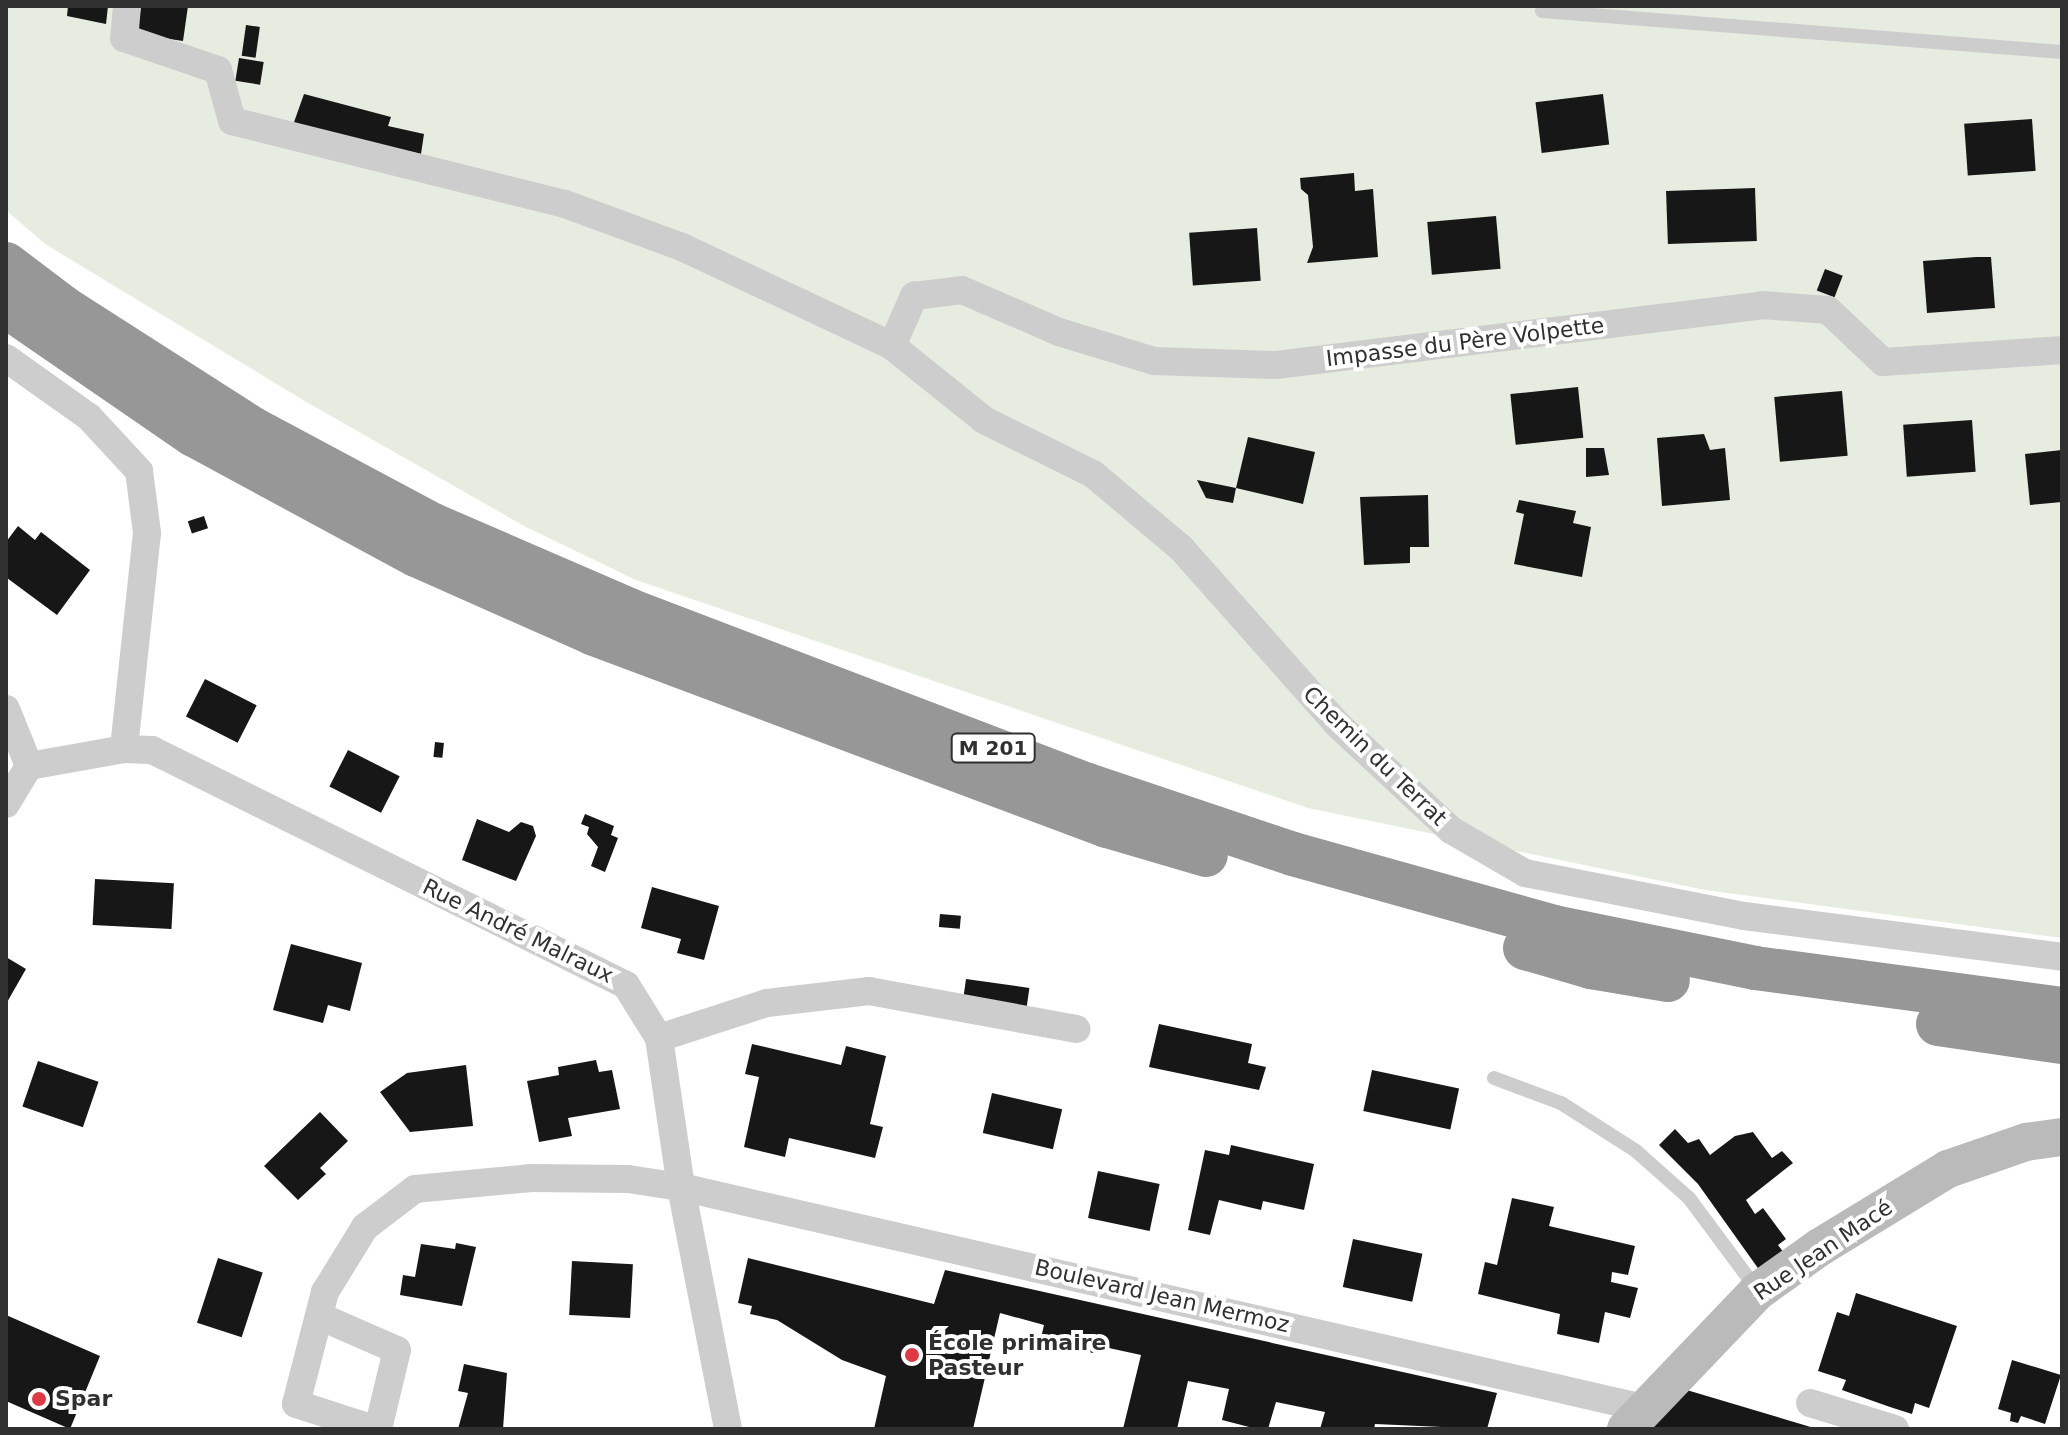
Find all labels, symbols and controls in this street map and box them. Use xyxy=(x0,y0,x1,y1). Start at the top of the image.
street label: Impasse du Père Volpette xyxy=(1324,312,1606,372)
street label: Chemin du Terrat xyxy=(1298,681,1452,831)
road number: M 201 xyxy=(949,732,1037,764)
street label: Rue André Malraux xyxy=(418,873,618,989)
street label: Rue Jean Macé xyxy=(1749,1194,1897,1306)
street label: Boulevard Jean Mermoz xyxy=(1032,1254,1292,1338)
place label: École primaire Pasteur xyxy=(928,1329,1107,1380)
marker: École primaire Pasteur xyxy=(903,1346,921,1364)
place label: Spar xyxy=(55,1386,112,1412)
marker: Spar xyxy=(30,1390,48,1408)

